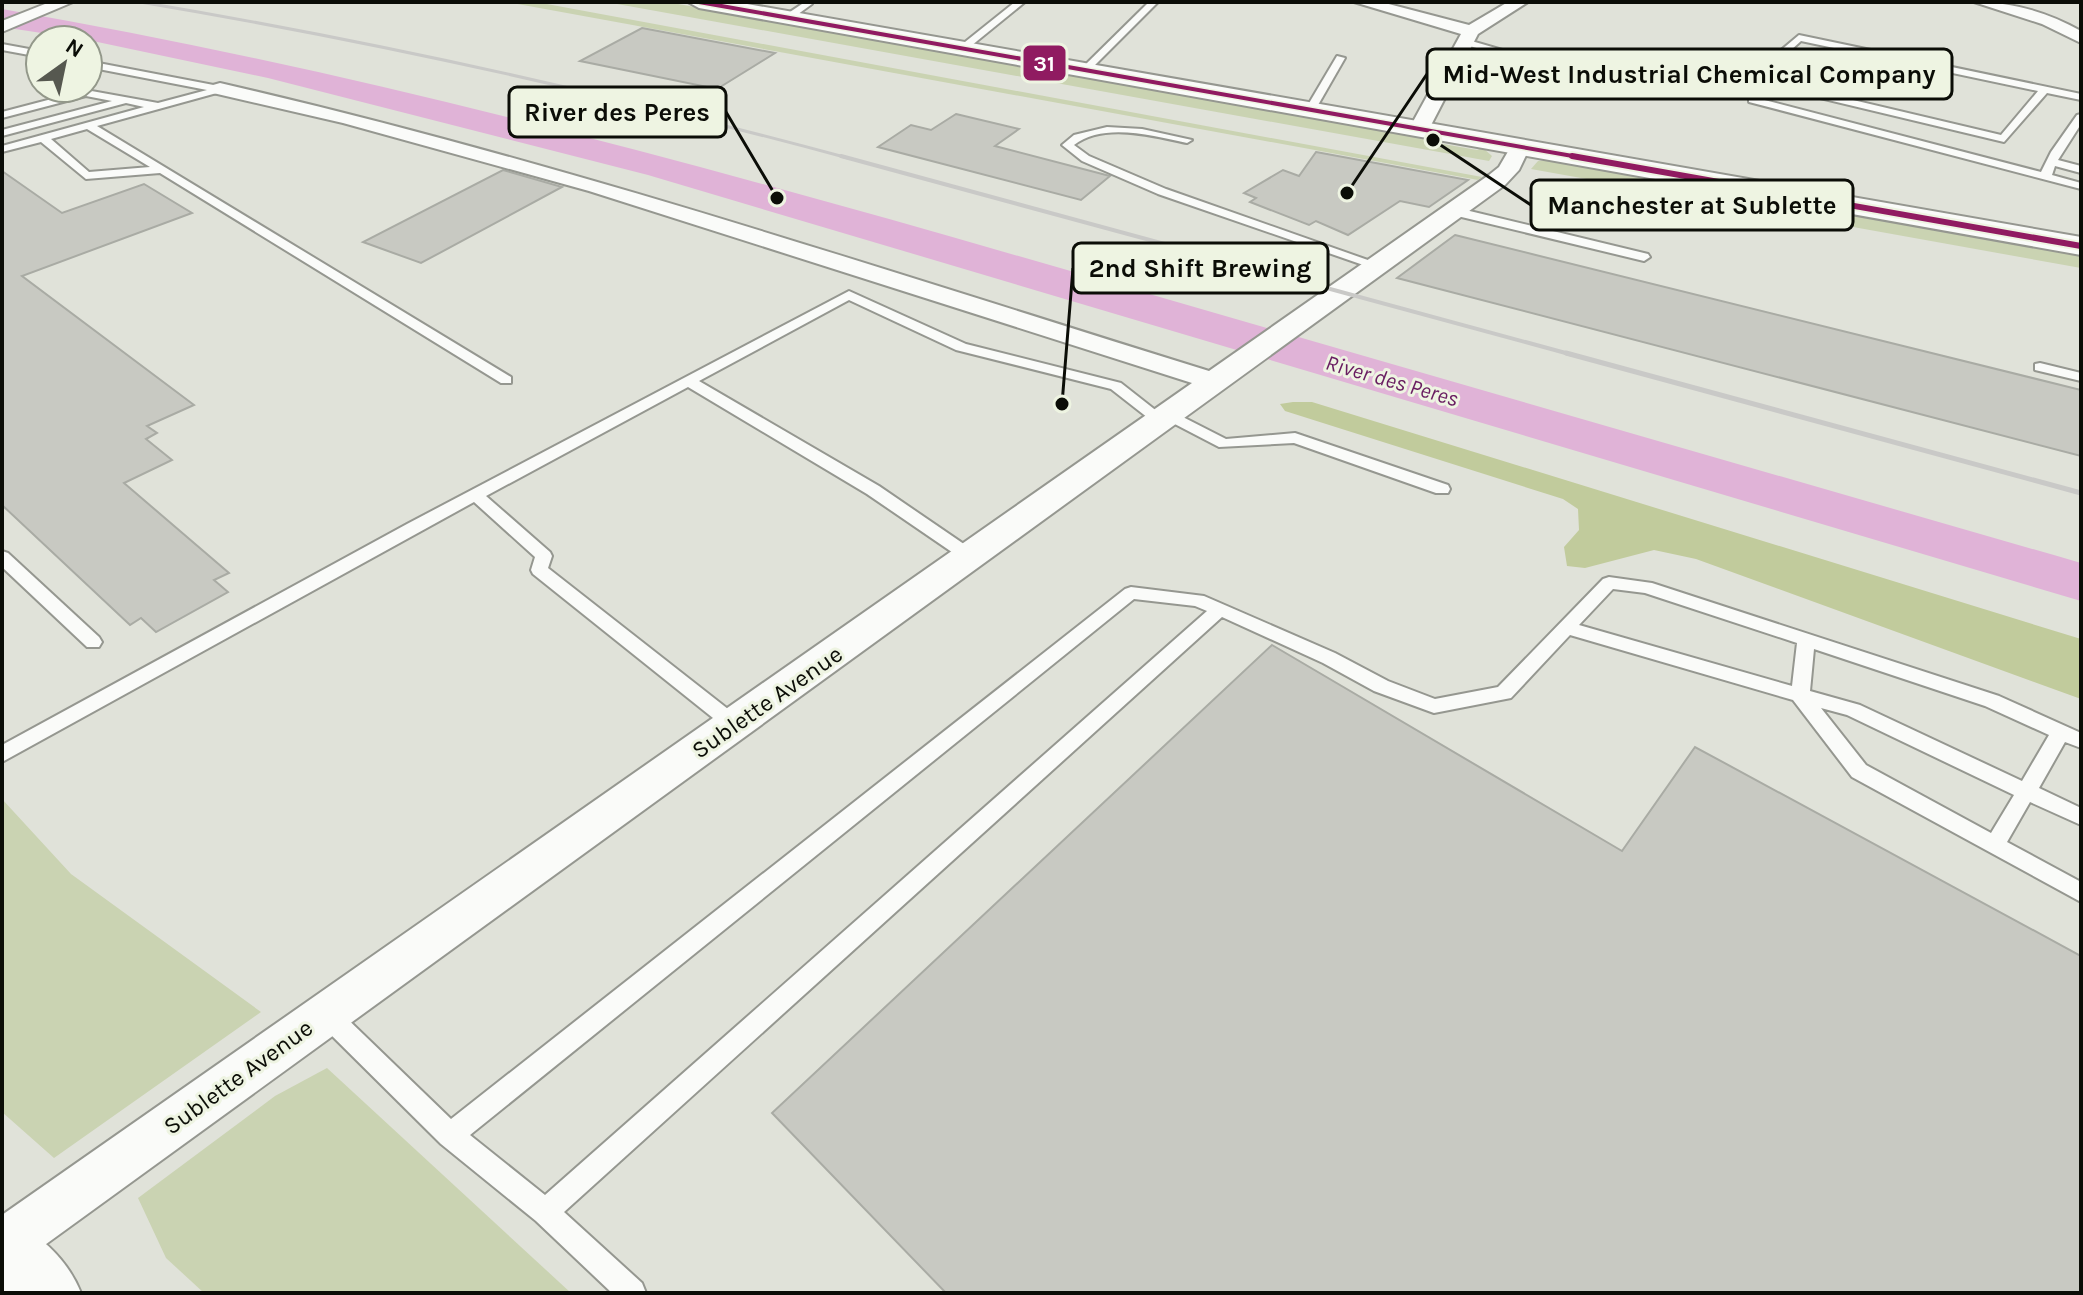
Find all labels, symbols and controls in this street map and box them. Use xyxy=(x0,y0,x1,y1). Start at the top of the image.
north arrow xyxy=(24,24,104,104)
text: N xyxy=(61,33,88,63)
line badge: 31 xyxy=(1022,44,1067,82)
callout: Mid-West Industrial Chemical Company xyxy=(1427,49,1952,99)
text: 31 xyxy=(1033,51,1055,77)
text: Mid-West Industrial Chemical Company xyxy=(1443,59,1935,90)
callout: River des Peres xyxy=(509,87,726,137)
text: River des Peres xyxy=(524,97,710,128)
callout: Manchester at Sublette xyxy=(1531,180,1853,230)
text: Manchester at Sublette xyxy=(1547,190,1837,221)
callout: 2nd Shift Brewing xyxy=(1073,243,1328,293)
text: 2nd Shift Brewing xyxy=(1089,253,1311,284)
water label: River des Peres xyxy=(1323,350,1461,412)
street label: Sublette Avenue xyxy=(686,640,848,764)
street label: Sublette Avenue xyxy=(158,1014,318,1140)

